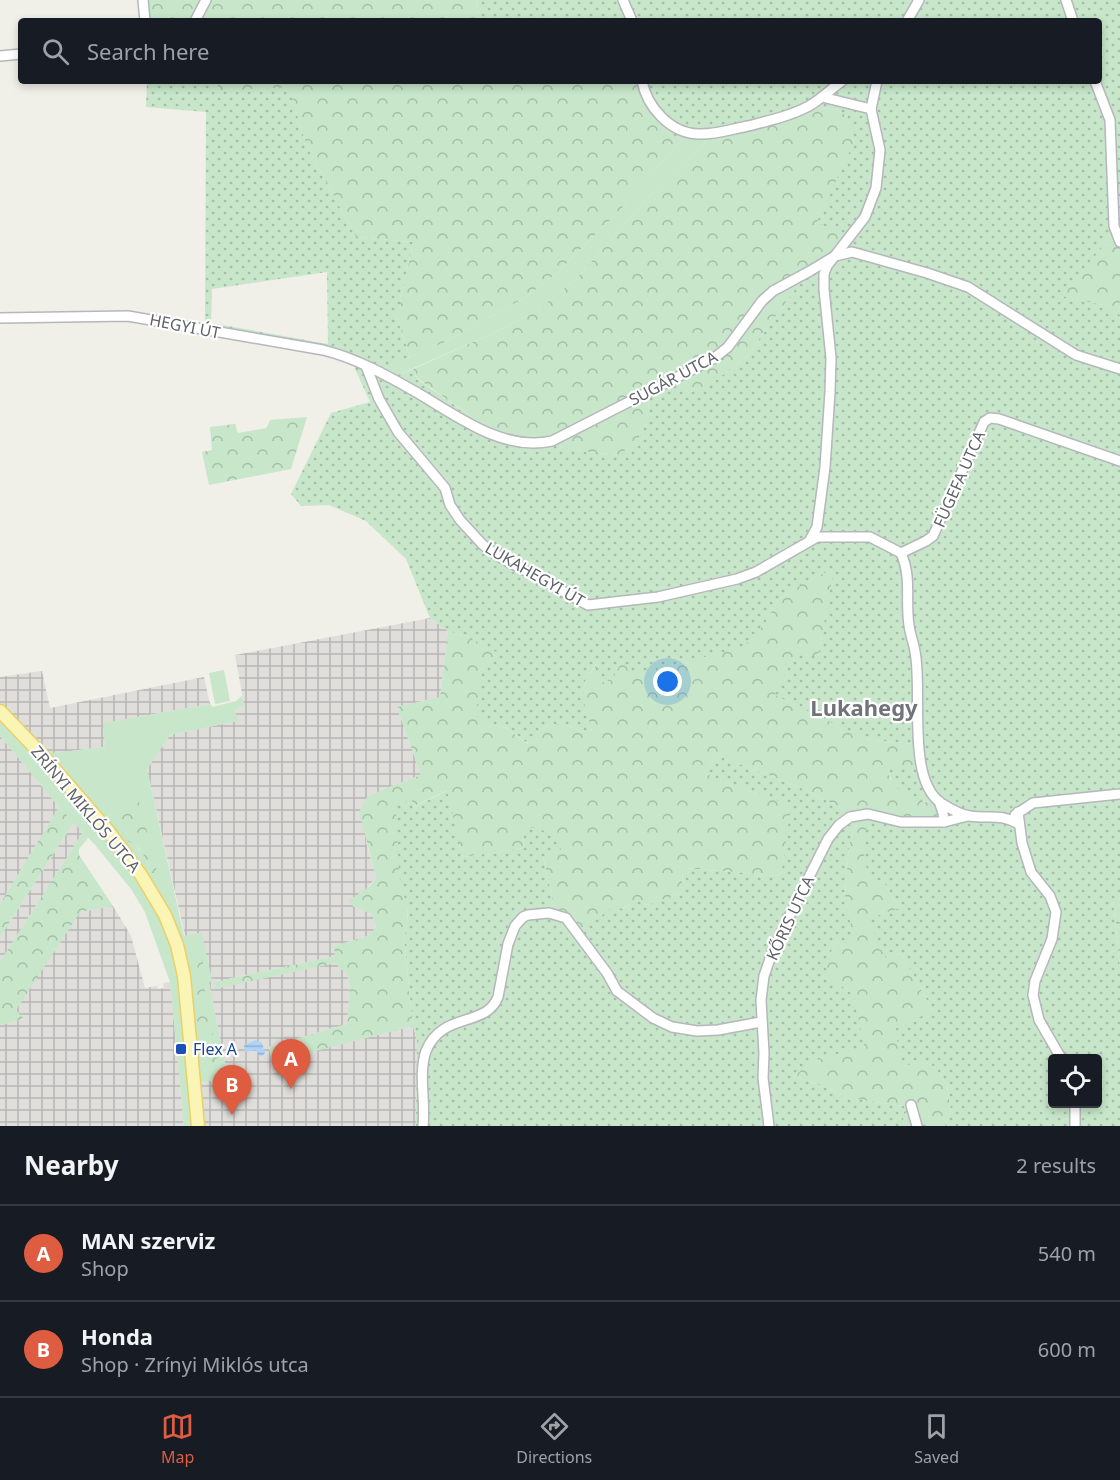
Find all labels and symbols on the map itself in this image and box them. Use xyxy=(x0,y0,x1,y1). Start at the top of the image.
street label: HEGYI ÚT xyxy=(148,308,222,344)
street label: SUGÁR UTCA xyxy=(625,345,722,411)
street label: FÜGEFA UTCA xyxy=(928,427,990,531)
street label: LUKAHEGYI ÚT xyxy=(481,537,589,611)
your location xyxy=(653,667,682,696)
district label: Lukahegy xyxy=(810,692,918,722)
street label: ZRÍNYI MIKLÓS UTCA xyxy=(26,741,146,878)
street label: KŐRIS UTCA xyxy=(761,871,820,964)
place label: Flex A xyxy=(193,1038,238,1060)
pin: A xyxy=(272,1040,310,1089)
marker: Flex A xyxy=(174,1042,188,1056)
pin: B xyxy=(212,1066,252,1115)

